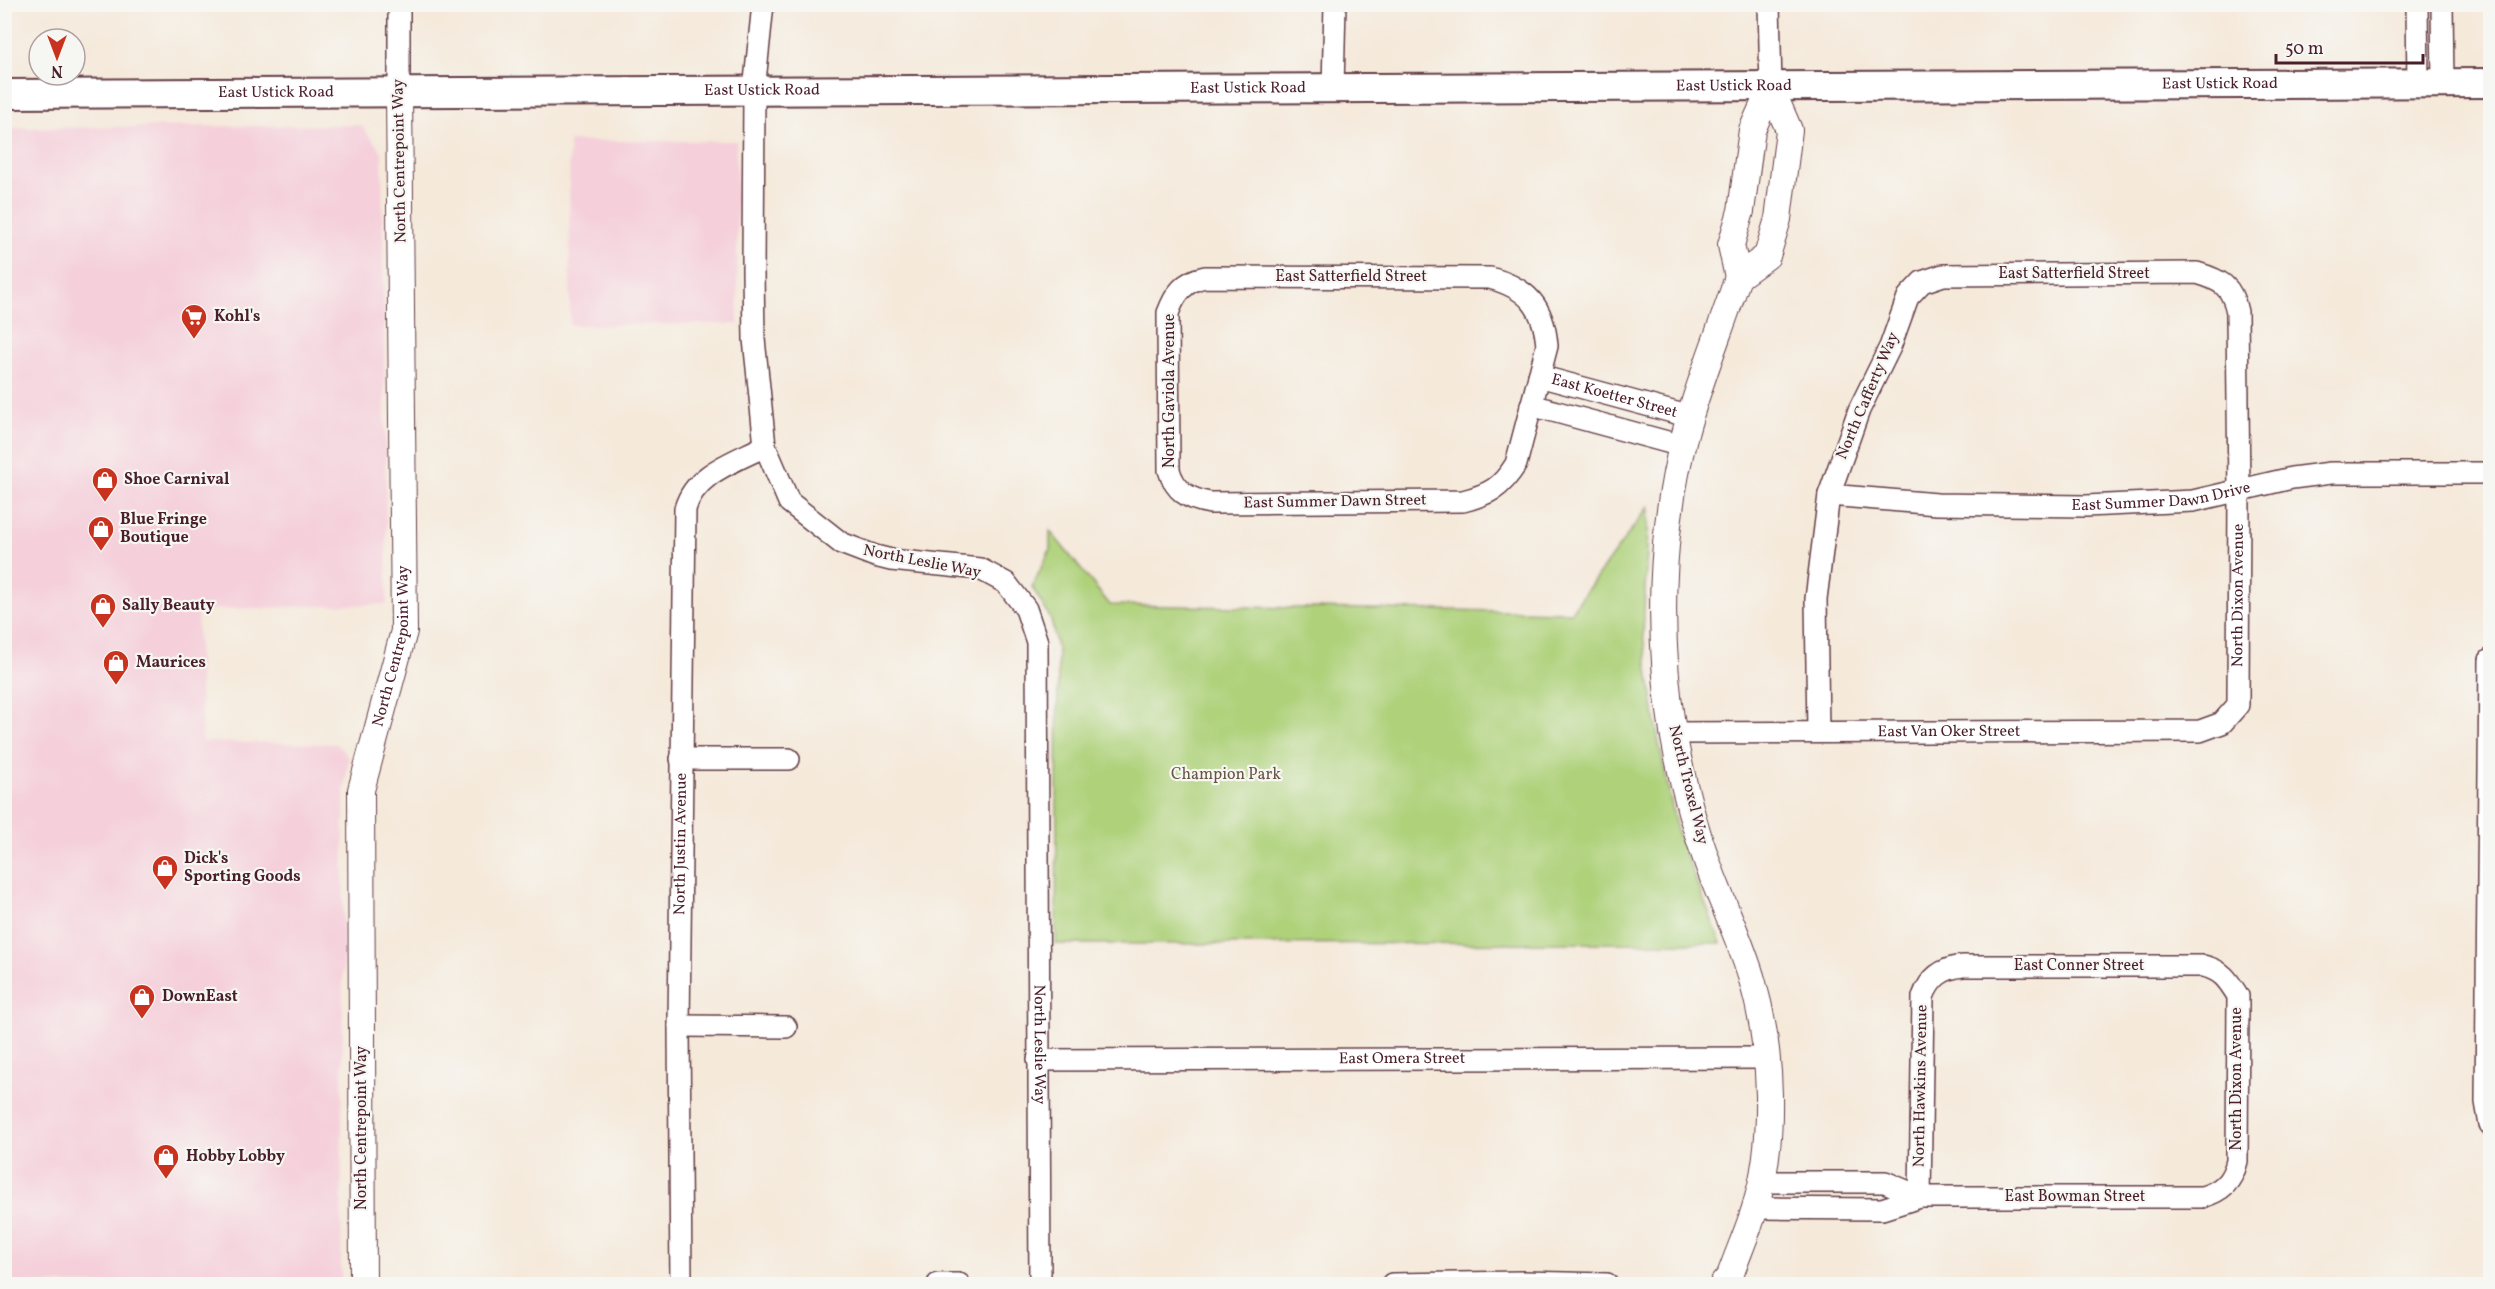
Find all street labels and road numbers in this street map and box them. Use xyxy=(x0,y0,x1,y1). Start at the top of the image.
street label: East Ustick Road xyxy=(2162,73,2278,95)
street label: East Ustick Road xyxy=(1676,75,1792,98)
street label: East Ustick Road xyxy=(1190,77,1306,100)
street label: North Centrepoint Way xyxy=(388,78,412,243)
street label: East Ustick Road xyxy=(704,79,820,102)
street label: East Ustick Road xyxy=(218,82,334,104)
street label: East Satterfield Street xyxy=(1998,263,2150,285)
street label: East Satterfield Street xyxy=(1275,266,1427,288)
street label: North Gaviola Avenue xyxy=(1159,314,1181,468)
street label: North Cafferty Way xyxy=(1831,329,1905,463)
street label: East Koetter Street xyxy=(1549,369,1680,424)
street label: East Summer Dawn Drive xyxy=(2071,477,2253,517)
street label: East Summer Dawn Street xyxy=(1243,489,1427,515)
street label: North Dixon Avenue xyxy=(2227,524,2250,667)
street label: North Leslie Way xyxy=(861,540,983,584)
street label: North Centrepoint Way xyxy=(368,565,415,729)
street label: East Van Oker Street xyxy=(1878,721,2021,743)
street label: North Troxel Way xyxy=(1662,723,1714,848)
street label: North Justin Avenue xyxy=(669,773,693,915)
street label: East Conner Street xyxy=(2014,955,2145,977)
street label: North Leslie Way xyxy=(1028,984,1050,1105)
street label: North Hawkins Avenue xyxy=(1909,1004,1933,1168)
street label: North Dixon Avenue xyxy=(2226,1007,2248,1151)
street label: North Centrepoint Way xyxy=(351,1045,373,1210)
street label: East Omera Street xyxy=(1339,1048,1466,1070)
street label: East Bowman Street xyxy=(2005,1186,2146,1208)

